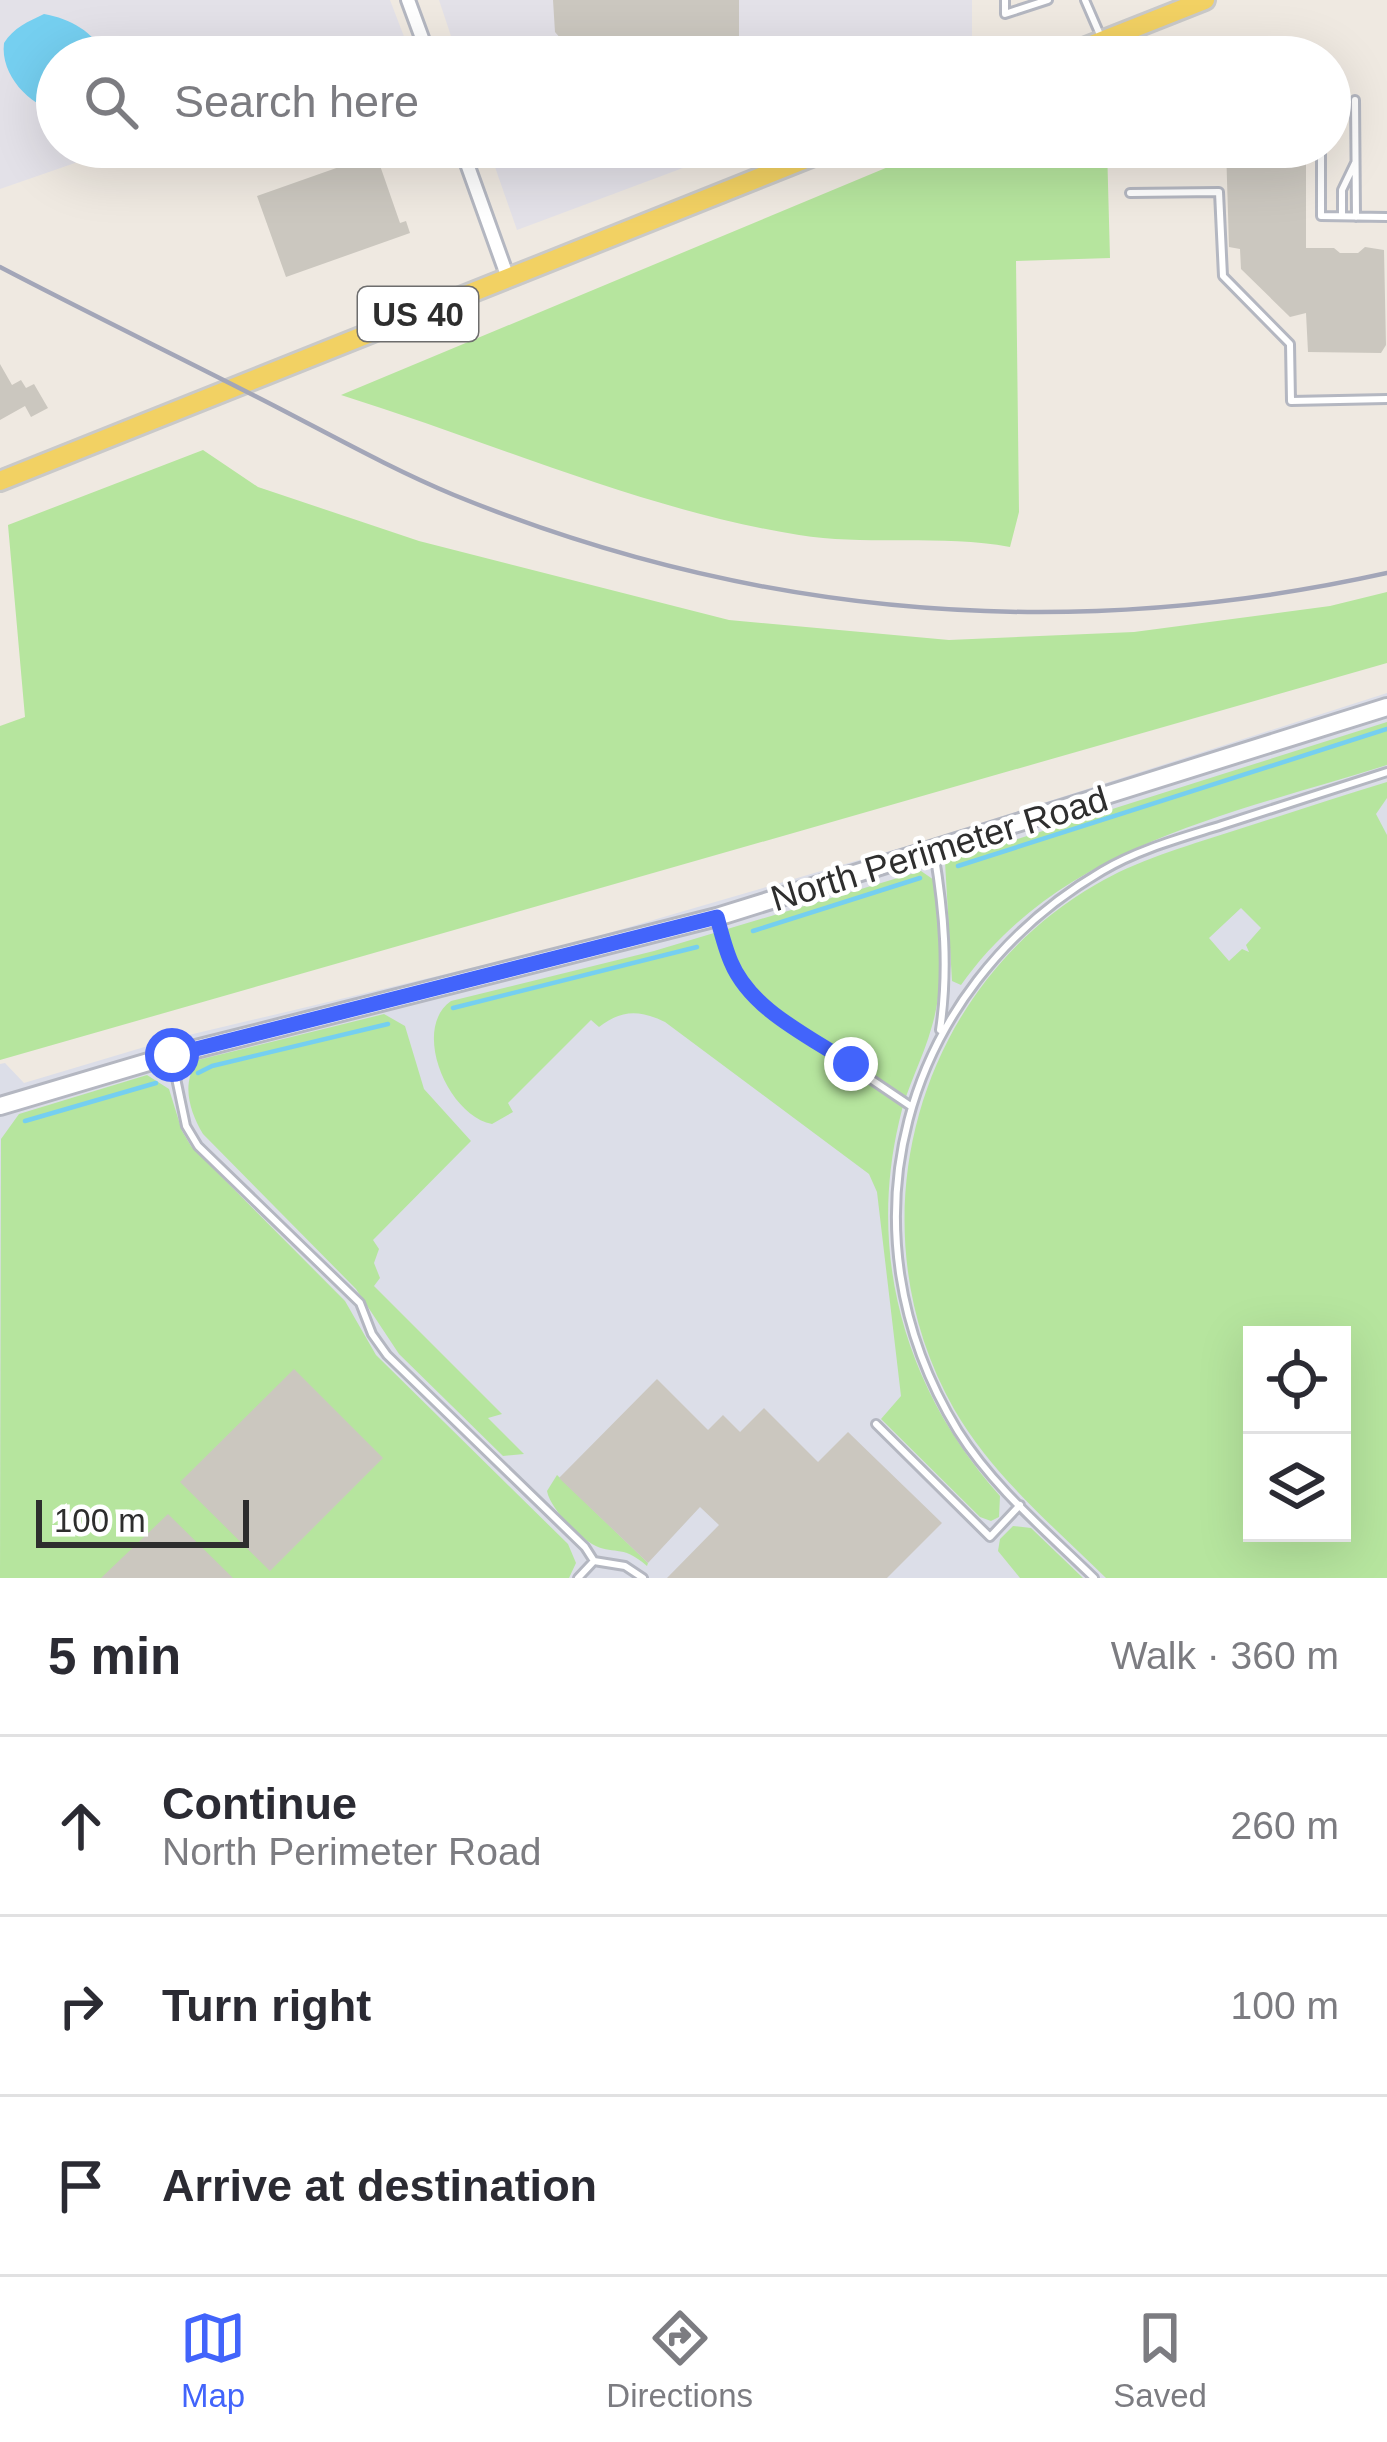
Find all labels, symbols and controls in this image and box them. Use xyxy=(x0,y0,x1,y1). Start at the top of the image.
search box xyxy=(36,36,1351,168)
icon: search xyxy=(78,69,144,135)
text: Search here xyxy=(174,76,419,127)
road number: US 40 xyxy=(358,287,478,341)
street label: North Perimeter Road xyxy=(766,778,1113,919)
route start xyxy=(145,1028,199,1082)
route end xyxy=(824,1037,878,1091)
map controls xyxy=(1243,1326,1351,1542)
button: locate xyxy=(1243,1326,1351,1434)
button: layers xyxy=(1243,1434,1351,1542)
scale bar xyxy=(36,1494,249,1547)
text: 100 m xyxy=(54,1502,146,1539)
text: 5 min xyxy=(48,1628,181,1685)
text: Walk · 360 m xyxy=(1111,1634,1339,1677)
text: Continue xyxy=(162,1778,357,1829)
icon: ahead xyxy=(48,1793,114,1859)
text: 260 m xyxy=(1231,1804,1339,1847)
text: North Perimeter Road xyxy=(162,1830,541,1873)
icon: right xyxy=(48,1973,114,2039)
text: Turn right xyxy=(162,1980,371,2031)
text: 100 m xyxy=(1231,1984,1339,2027)
icon: arrive xyxy=(48,2153,114,2219)
text: Arrive at destination xyxy=(162,2160,597,2211)
tab: Map xyxy=(180,2305,246,2415)
tab: Directions xyxy=(606,2305,753,2415)
tab: Saved xyxy=(1113,2305,1207,2415)

